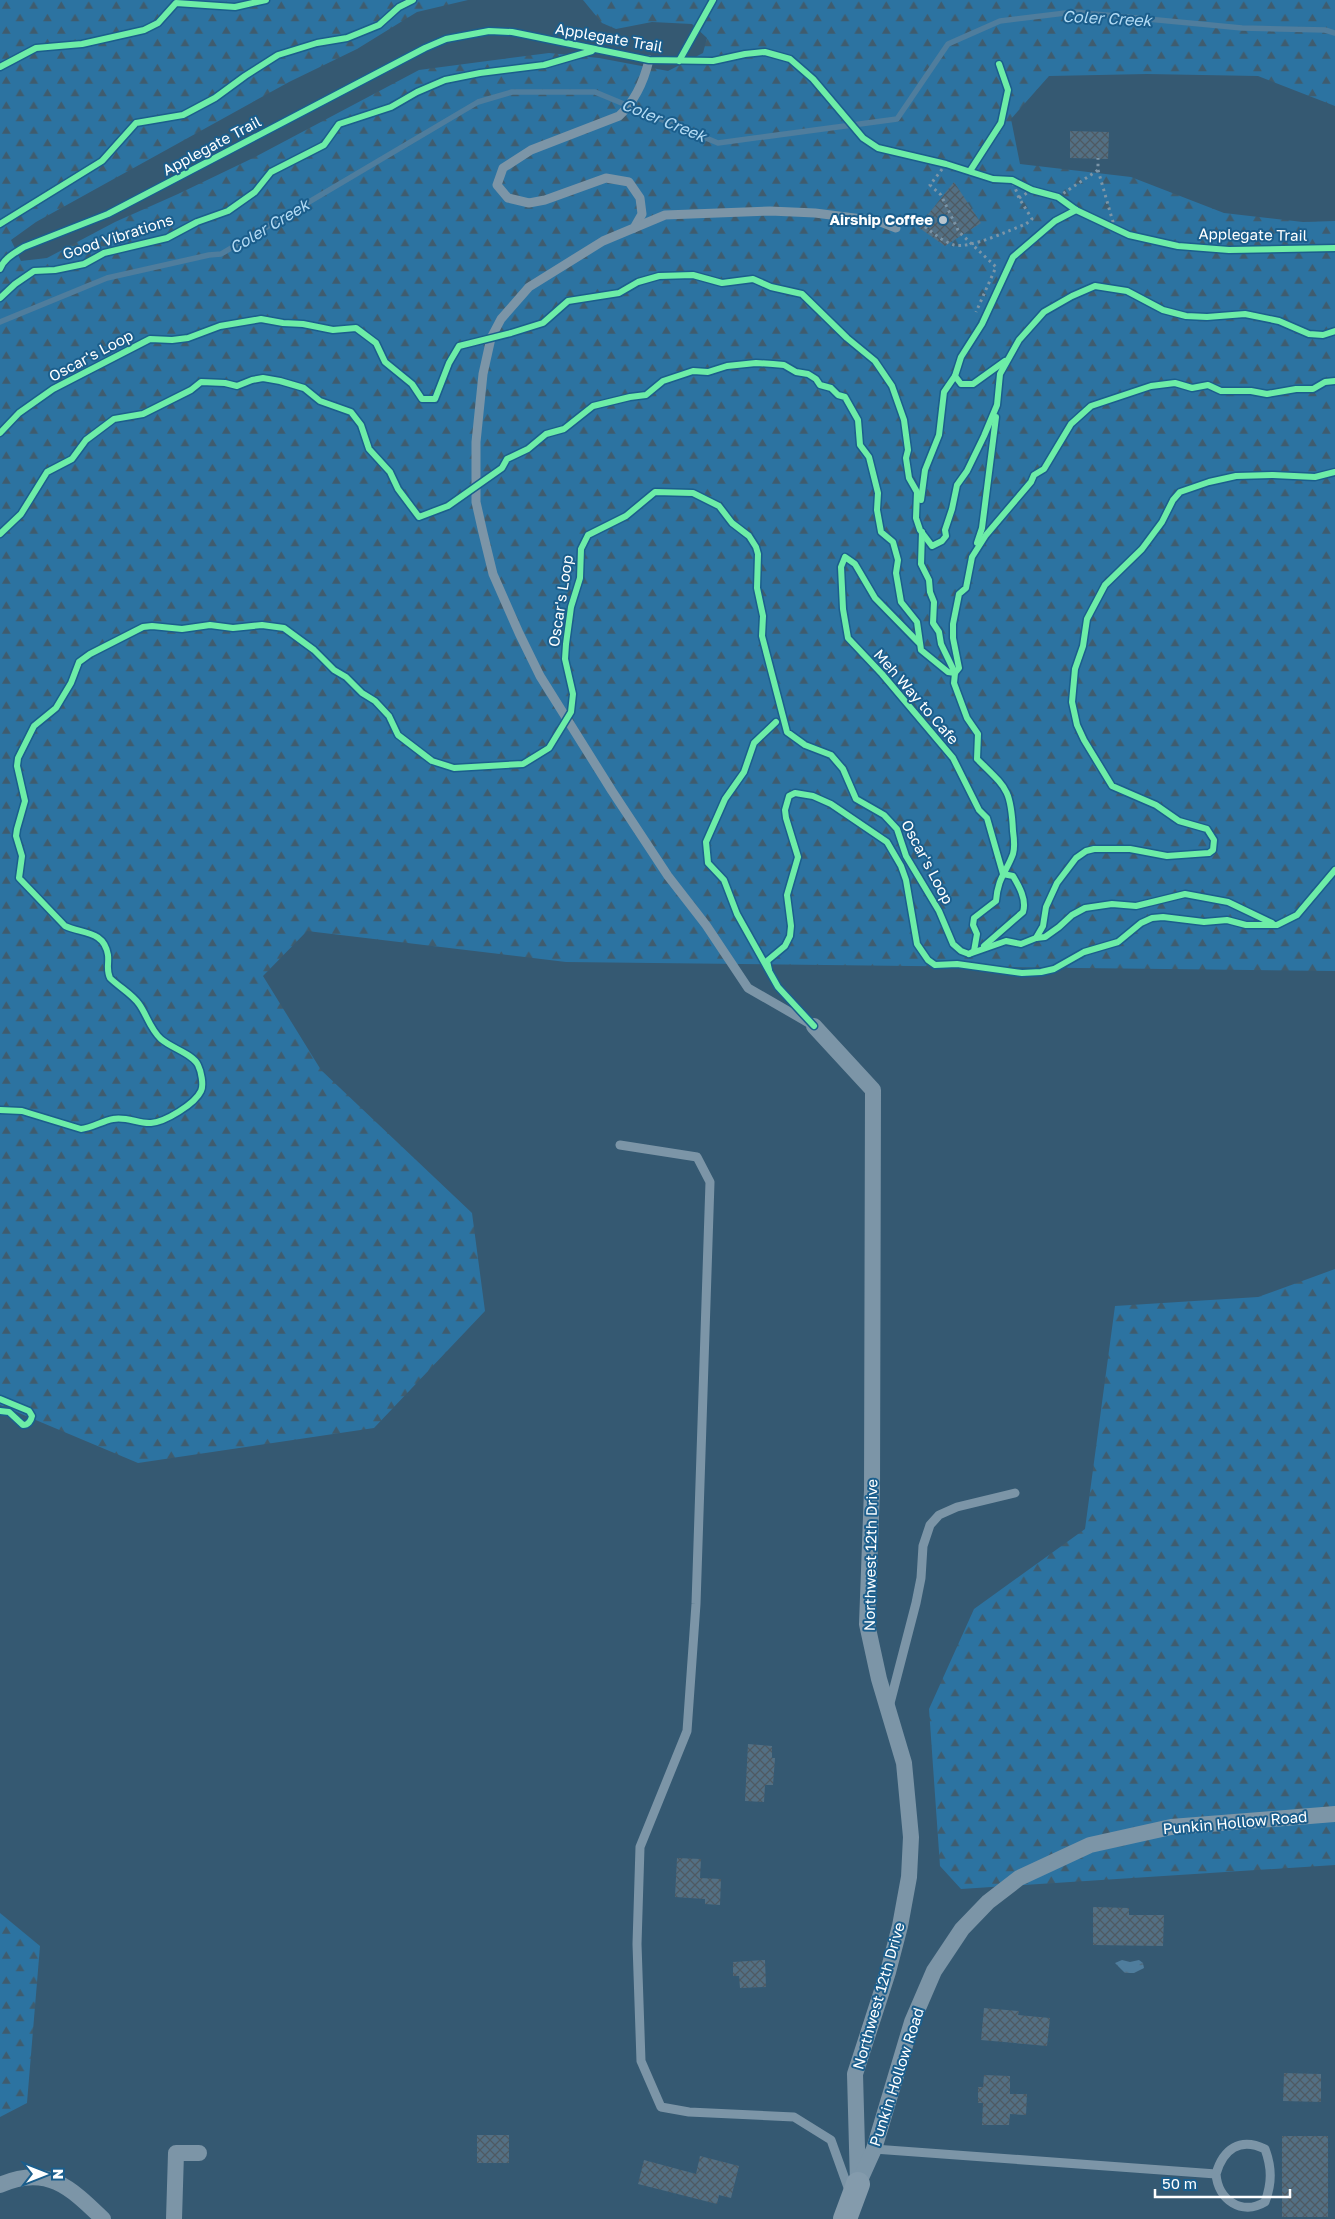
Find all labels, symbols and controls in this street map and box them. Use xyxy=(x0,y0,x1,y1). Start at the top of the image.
water label: Coler Creek xyxy=(1062,6,1154,30)
street label: Applegate Trail xyxy=(554,19,665,55)
water label: Coler Creek xyxy=(619,94,711,147)
street label: Applegate Trail xyxy=(159,112,264,179)
water label: Coler Creek xyxy=(225,193,314,258)
street label: Good Vibrations xyxy=(60,210,175,262)
place label: Airship Coffee xyxy=(829,210,933,228)
marker: Airship Coffee xyxy=(937,214,949,226)
street label: Applegate Trail xyxy=(1198,224,1308,244)
street label: Oscar's Loop xyxy=(45,325,136,385)
street label: Oscar's Loop xyxy=(544,554,576,648)
street label: Meh Way to Cafe xyxy=(871,645,963,748)
street label: Oscar's Loop xyxy=(898,816,958,907)
street label: Northwest 12th Drive xyxy=(860,1478,880,1631)
street label: Punkin Hollow Road xyxy=(1162,1807,1308,1837)
street label: Northwest 12th Drive xyxy=(848,1920,908,2071)
street label: Punkin Hollow Road xyxy=(865,2005,927,2148)
north arrow xyxy=(20,2149,70,2199)
scale bar xyxy=(1155,2166,1290,2198)
text: N xyxy=(50,2169,67,2179)
text: 50 m xyxy=(1162,2174,1197,2192)

